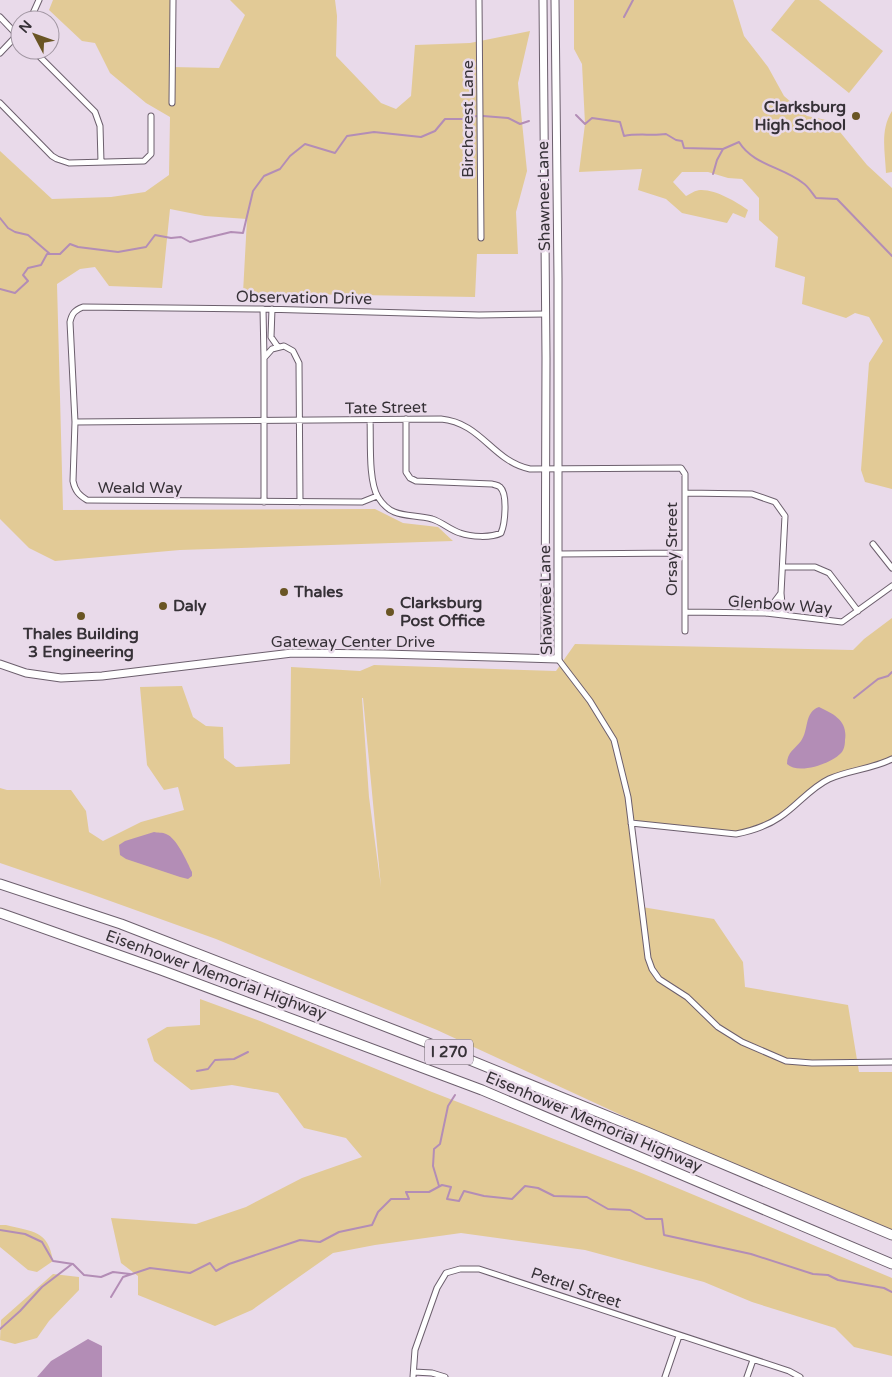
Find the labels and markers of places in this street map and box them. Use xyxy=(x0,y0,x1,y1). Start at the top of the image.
place label: Clarksburg High School xyxy=(755,97,846,135)
marker: Clarksburg High School xyxy=(850,110,862,122)
place label: Thales xyxy=(293,582,343,602)
marker: Thales xyxy=(278,586,290,598)
place label: Clarksburg Post Office xyxy=(400,593,485,631)
place label: Daly xyxy=(173,596,207,616)
marker: Daly xyxy=(157,600,169,612)
marker: Clarksburg Post Office xyxy=(384,606,396,618)
marker: Thales Building 3 Engineering xyxy=(75,610,87,622)
place label: Thales Building 3 Engineering xyxy=(22,624,139,662)

